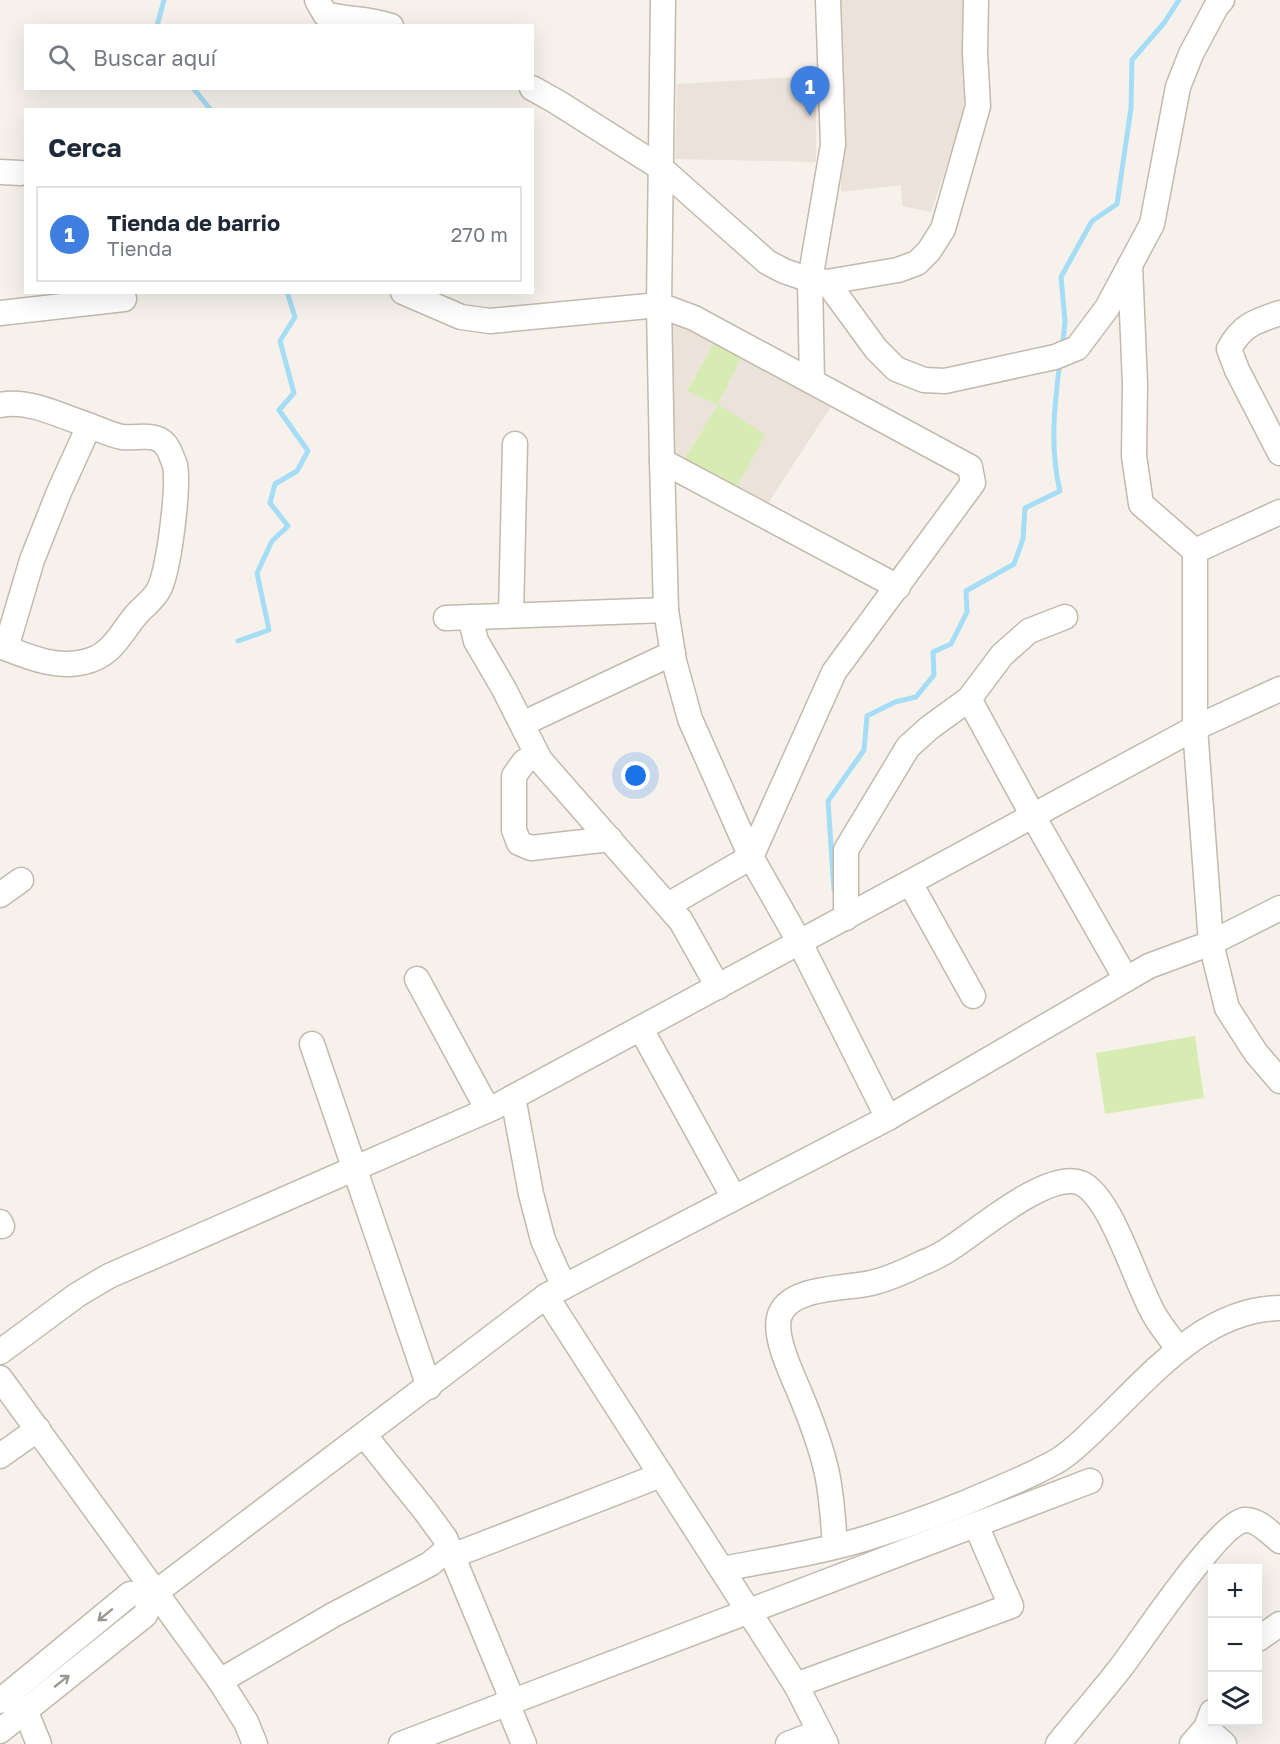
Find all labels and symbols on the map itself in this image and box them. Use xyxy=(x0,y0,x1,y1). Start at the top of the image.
pin: 1 xyxy=(790,66,830,116)
your location xyxy=(621,761,650,790)
one-way arrow xyxy=(97,1608,113,1621)
one-way arrow xyxy=(53,1674,69,1687)

